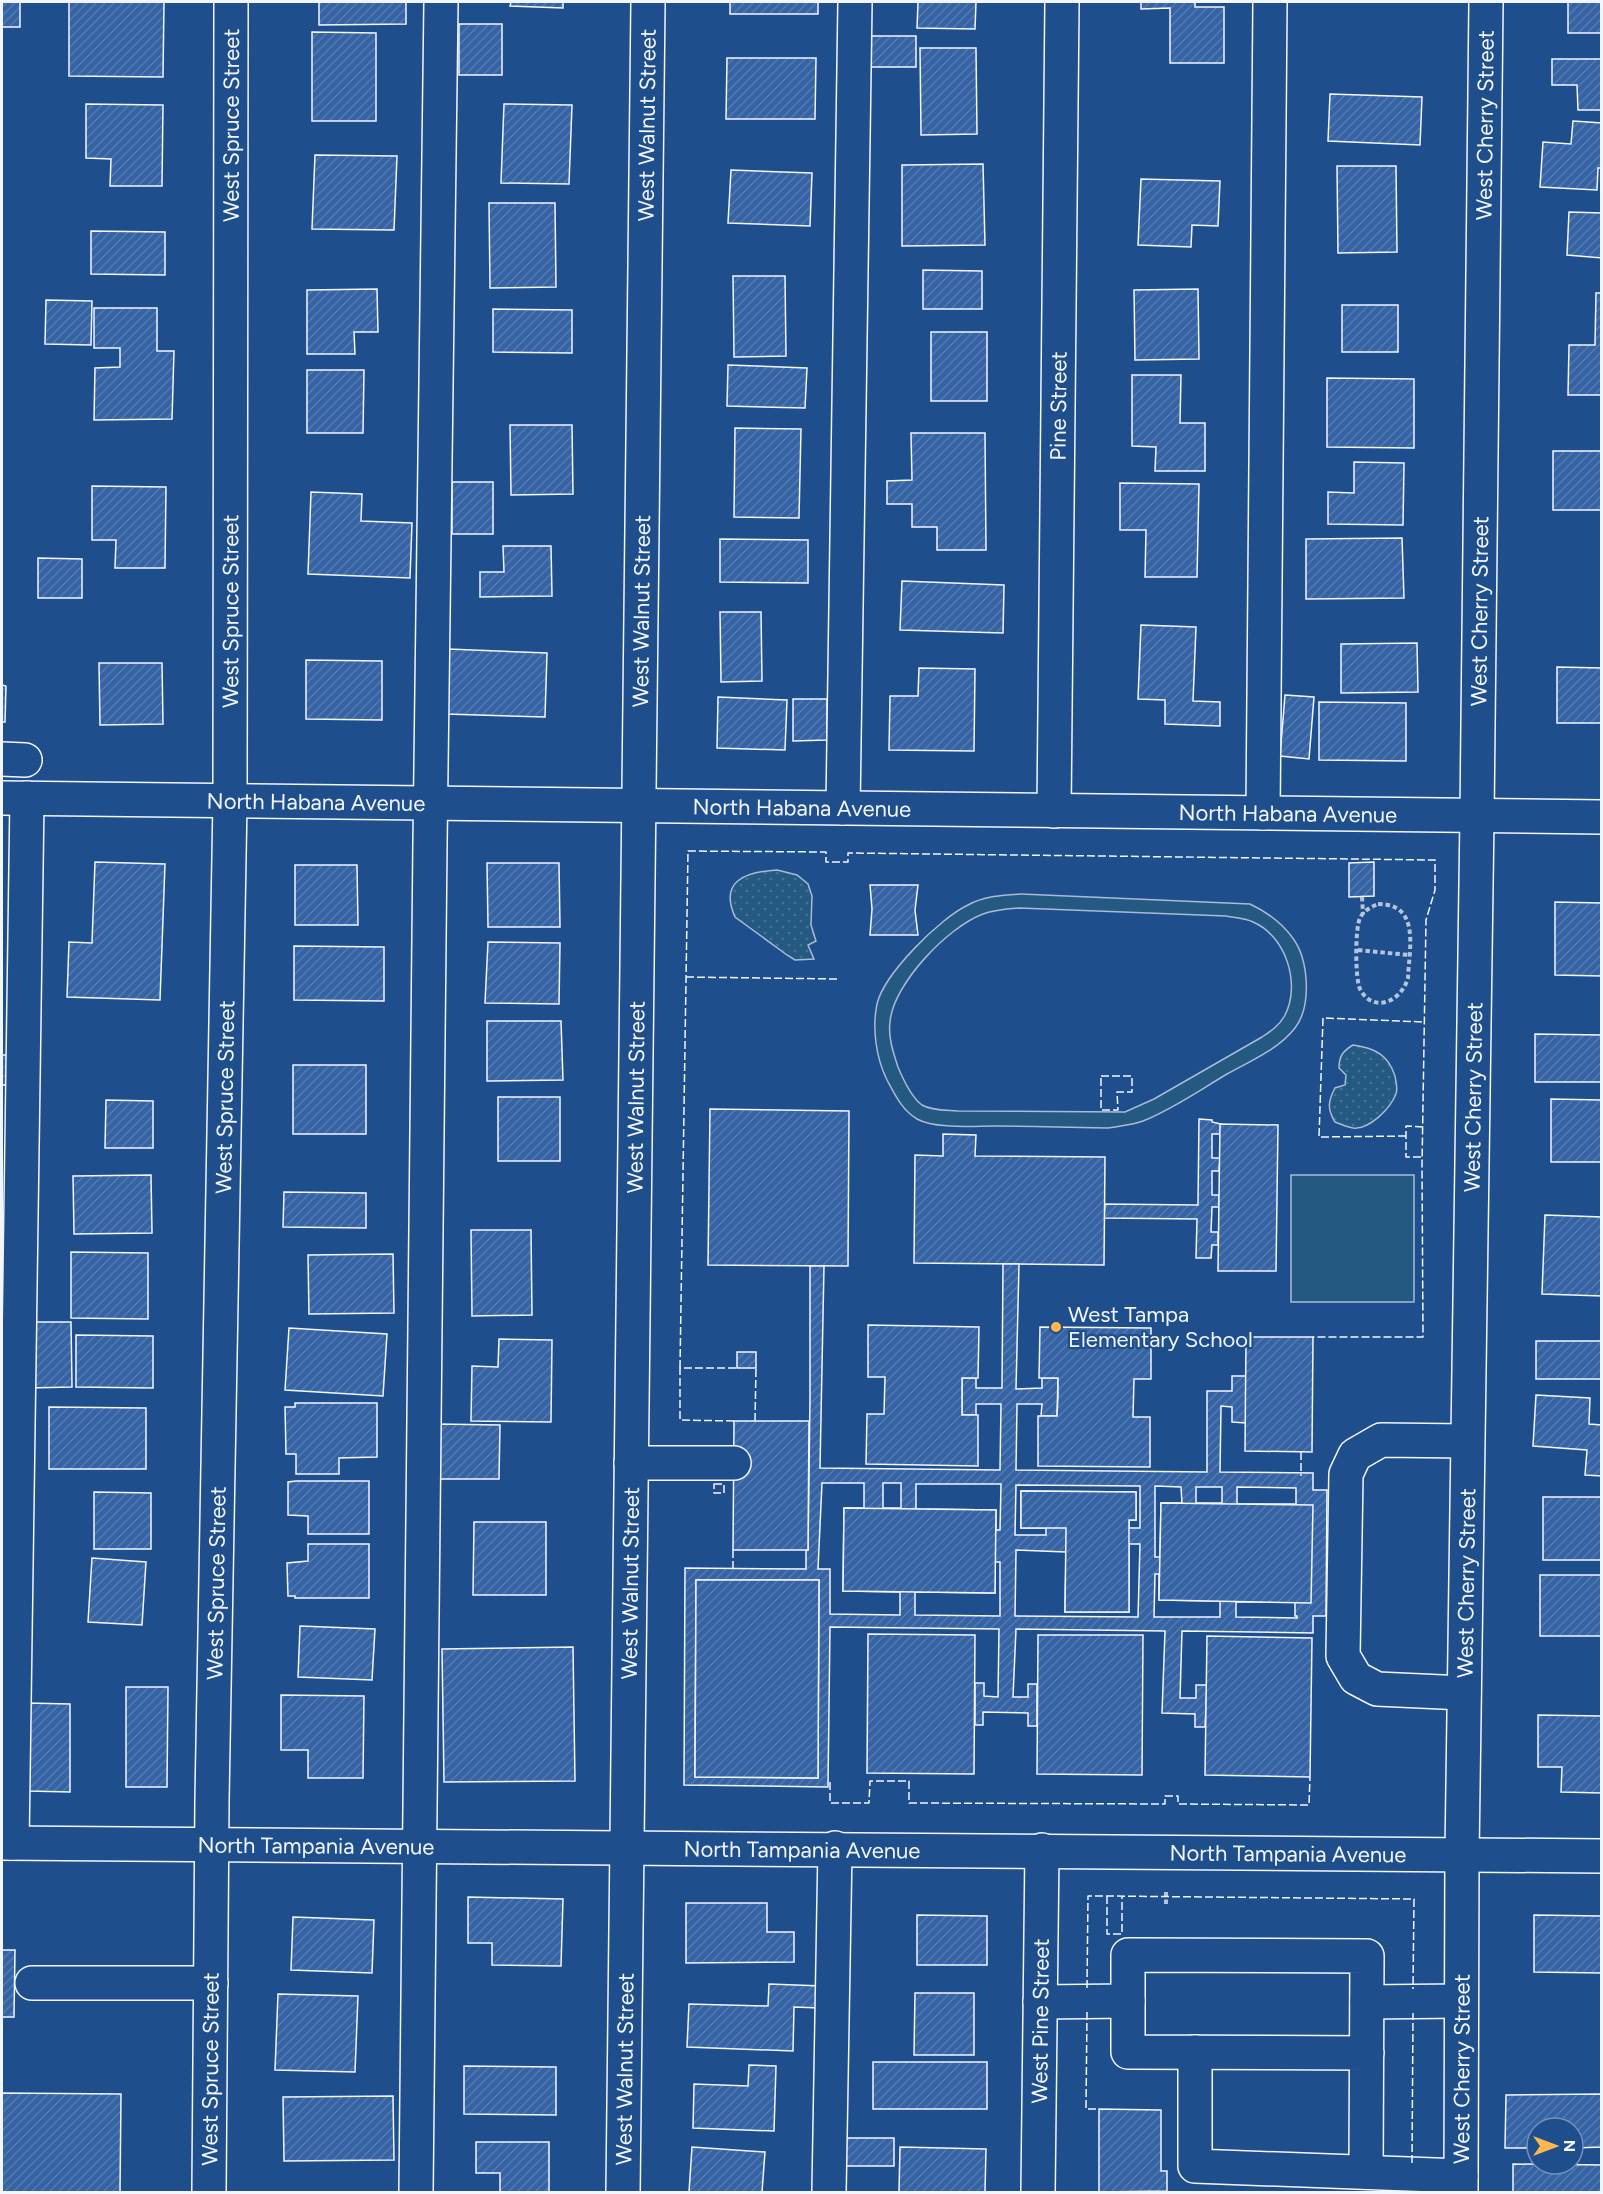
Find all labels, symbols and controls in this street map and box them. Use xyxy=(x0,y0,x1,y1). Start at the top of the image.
street label: West Spruce Street xyxy=(218,28,245,222)
street label: West Walnut Street xyxy=(632,29,662,222)
street label: West Cherry Street xyxy=(1471,30,1500,220)
street label: Pine Street xyxy=(1044,351,1073,461)
street label: West Spruce Street xyxy=(217,514,244,708)
street label: West Walnut Street xyxy=(627,515,656,708)
street label: West Cherry Street xyxy=(1465,516,1494,706)
street label: North Habana Avenue xyxy=(207,787,425,817)
street label: North Habana Avenue xyxy=(693,793,911,823)
street label: North Habana Avenue xyxy=(1178,799,1397,829)
street label: West Spruce Street xyxy=(210,1000,240,1194)
street label: West Walnut Street xyxy=(621,1001,651,1194)
street label: West Cherry Street xyxy=(1459,1002,1488,1192)
place label: West Tampa Elementary School xyxy=(1068,1301,1253,1353)
marker: West Tampa Elementary School xyxy=(1049,1320,1063,1334)
street label: West Spruce Street xyxy=(201,1486,232,1680)
street label: West Walnut Street xyxy=(616,1487,645,1679)
street label: West Cherry Street xyxy=(1452,1488,1481,1678)
street label: North Tampania Avenue xyxy=(197,1832,434,1861)
street label: North Tampania Avenue xyxy=(683,1836,920,1864)
street label: North Tampania Avenue xyxy=(1169,1839,1406,1868)
street label: West Pine Street xyxy=(1026,1938,1055,2104)
street label: West Spruce Street xyxy=(196,1972,225,2166)
street label: West Walnut Street xyxy=(610,1973,640,2165)
street label: West Cherry Street xyxy=(1448,1974,1476,2164)
north arrow xyxy=(1525,2116,1585,2176)
text: N xyxy=(1560,2140,1579,2152)

